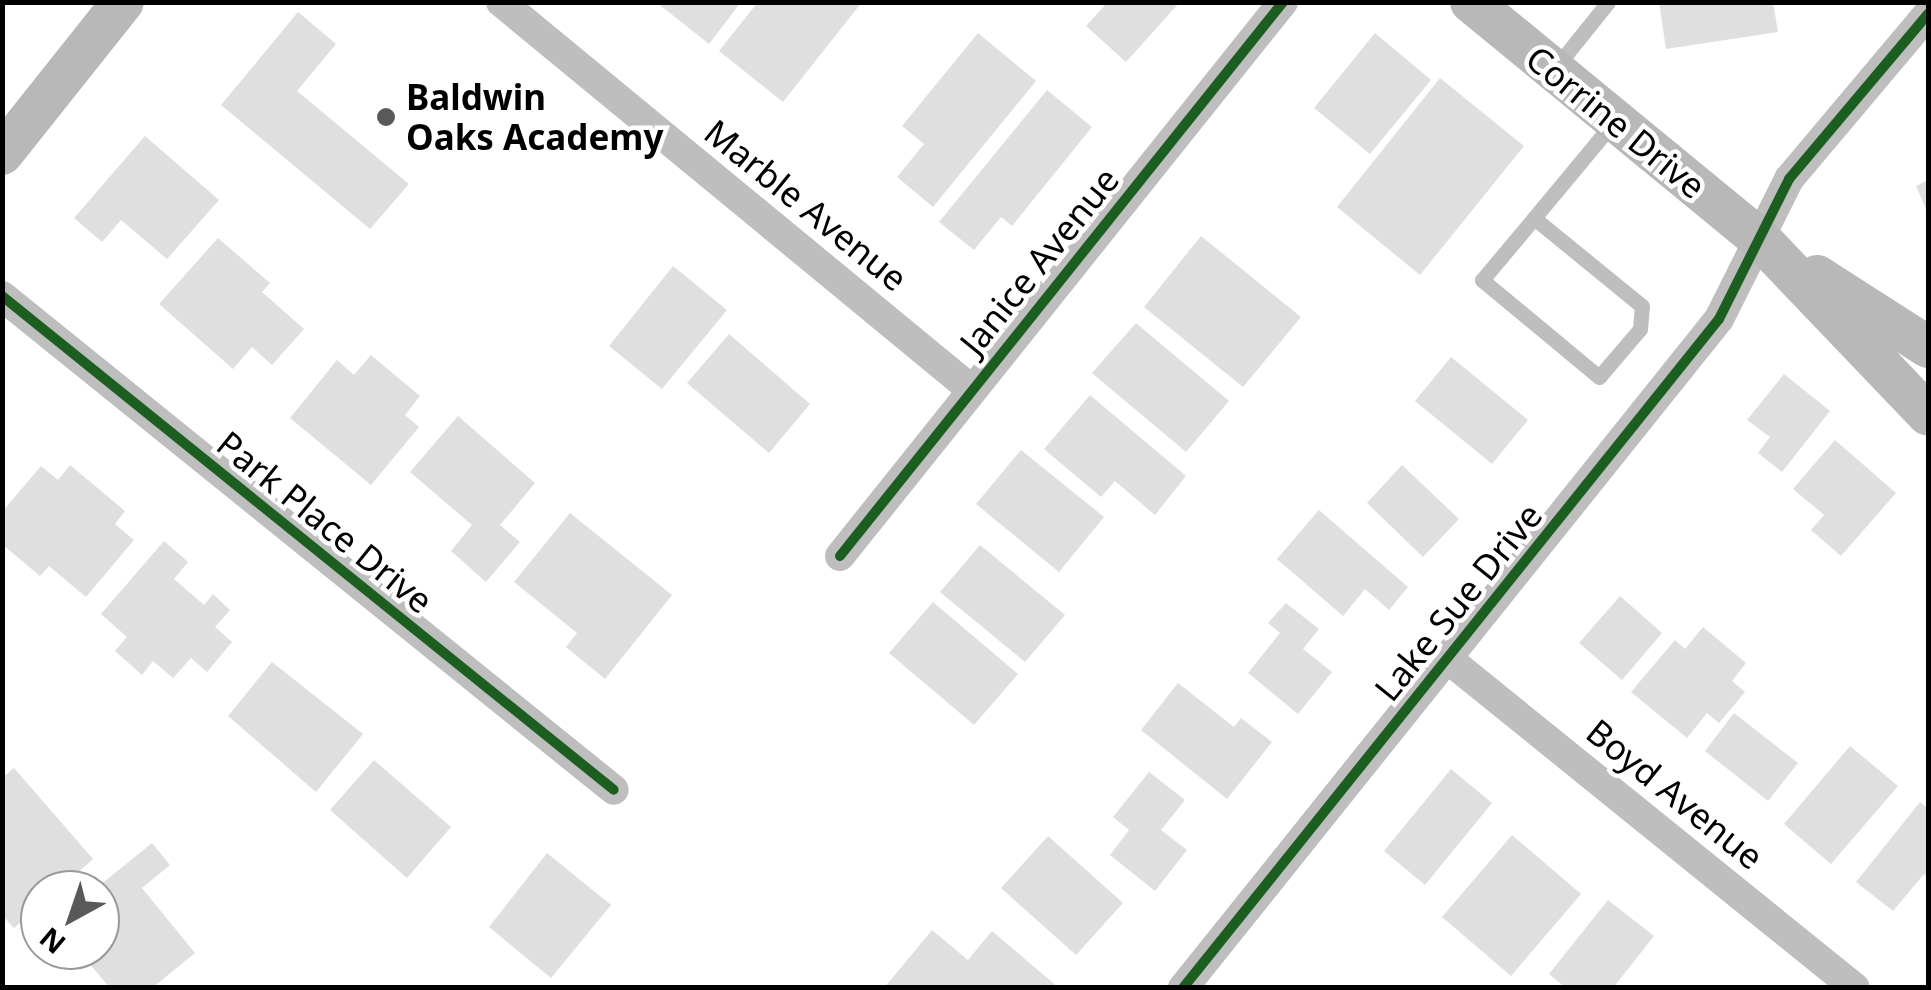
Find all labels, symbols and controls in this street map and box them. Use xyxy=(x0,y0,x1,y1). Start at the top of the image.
street label: Corrine Drive xyxy=(1518,37,1714,207)
place label: Baldwin Oaks Academy xyxy=(406,76,663,158)
marker: Baldwin Oaks Academy xyxy=(375,106,397,128)
street label: Marble Avenue xyxy=(696,111,916,299)
street label: Janice Avenue xyxy=(951,159,1127,363)
street label: Park Place Drive xyxy=(209,422,441,622)
street label: Lake Sue Drive xyxy=(1366,495,1550,709)
street label: Boyd Avenue xyxy=(1578,710,1772,878)
north arrow xyxy=(20,870,120,970)
text: N xyxy=(31,920,73,963)

